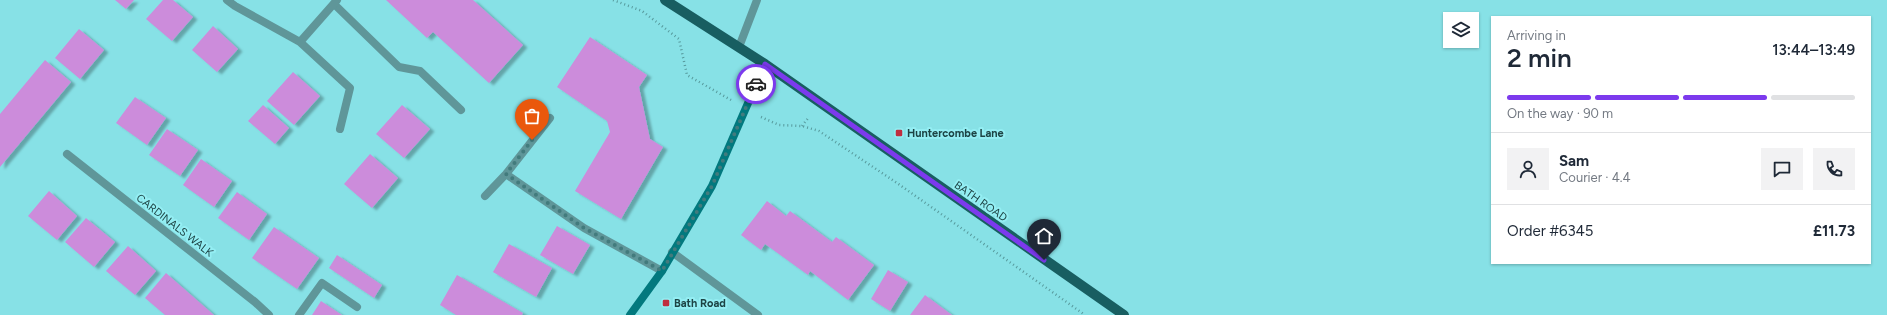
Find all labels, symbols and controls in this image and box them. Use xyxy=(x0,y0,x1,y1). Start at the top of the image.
map controls xyxy=(1443,12,1479,48)
button: layers xyxy=(1443,12,1479,48)
text: Arriving in xyxy=(1507,28,1566,43)
text: 13:44–13:49 xyxy=(1772,41,1855,59)
text: 2 min xyxy=(1507,42,1572,74)
courier xyxy=(736,64,776,104)
icon: car xyxy=(745,73,767,95)
pin xyxy=(515,99,549,140)
icon: bag xyxy=(521,105,543,127)
text: On the way · 90 m xyxy=(1507,106,1613,121)
place label: Huntercombe Lane xyxy=(907,127,1004,140)
marker: Huntercombe Lane xyxy=(894,128,904,138)
button: person xyxy=(1507,148,1549,190)
button: chat xyxy=(1761,148,1803,190)
button: phone xyxy=(1813,148,1855,190)
text: Sam xyxy=(1559,152,1589,170)
text: Courier · 4.4 xyxy=(1559,170,1631,185)
street label: BATH ROAD xyxy=(952,178,1010,225)
street label: CARDINALS WALK xyxy=(134,191,216,260)
pin xyxy=(1027,219,1061,260)
text: Order #6345 xyxy=(1507,222,1594,240)
text: £11.73 xyxy=(1813,222,1855,240)
icon: home xyxy=(1033,225,1055,247)
place label: Bath Road xyxy=(674,297,726,310)
marker: Bath Road xyxy=(661,298,671,308)

